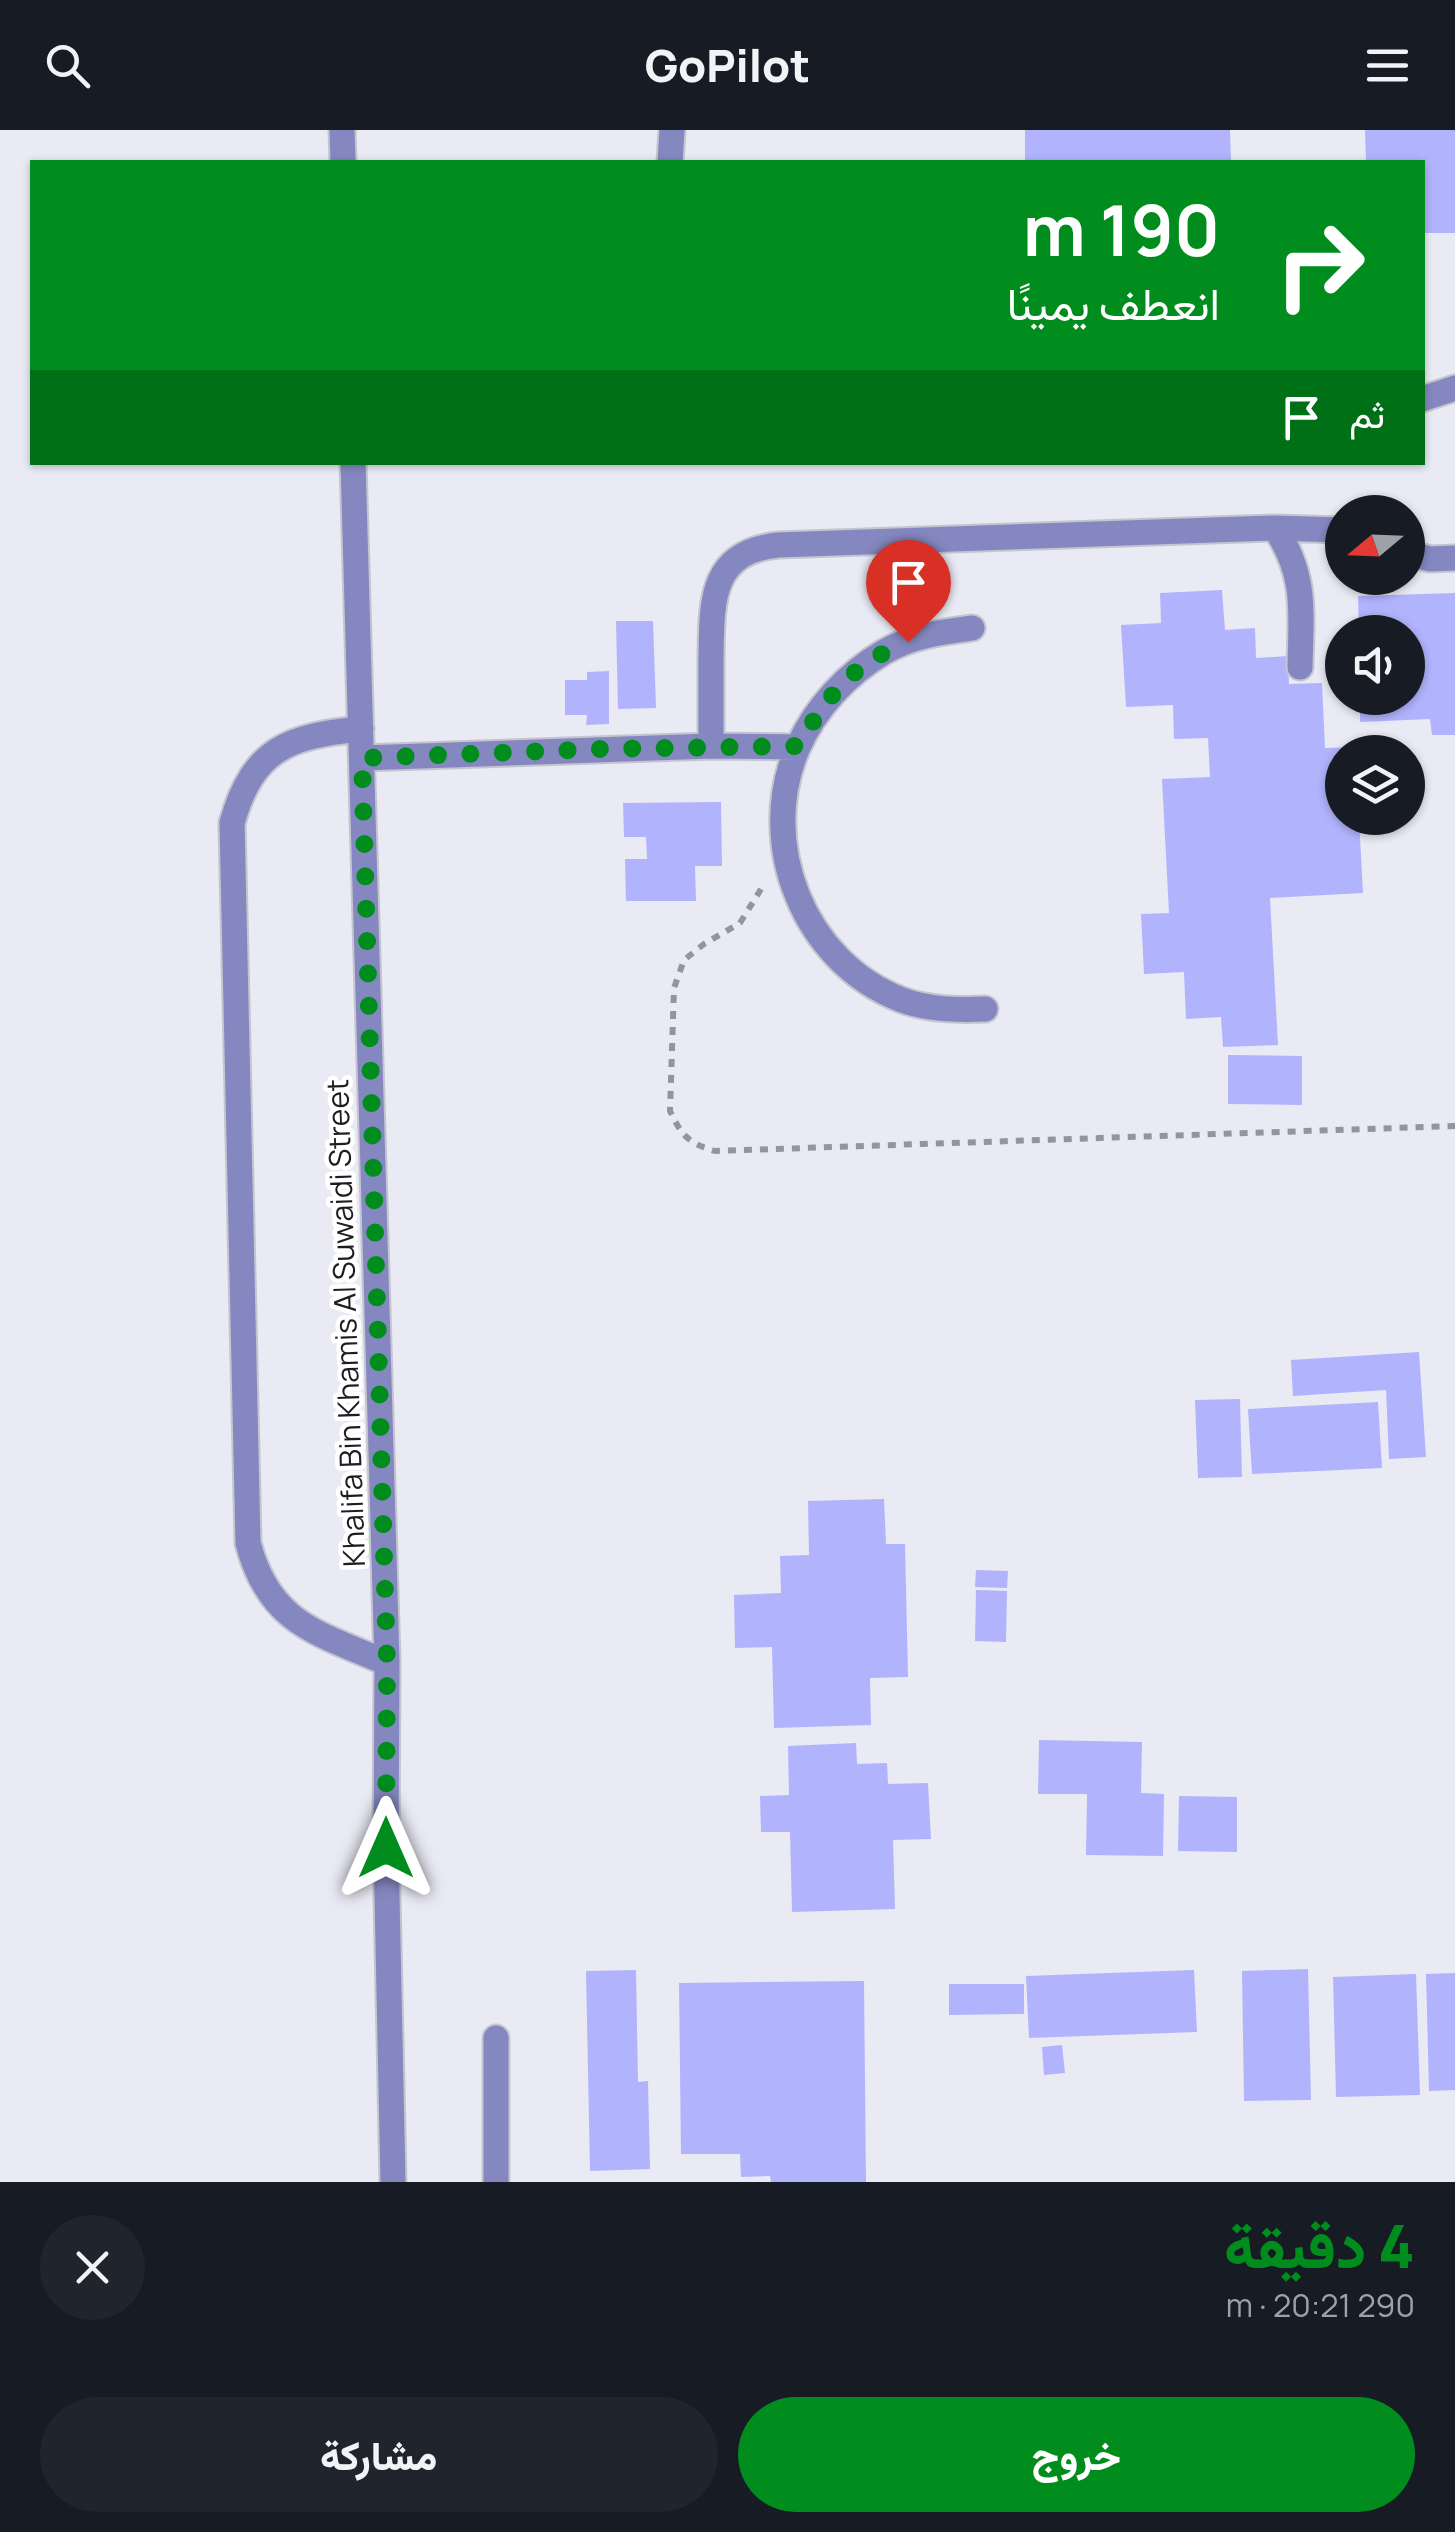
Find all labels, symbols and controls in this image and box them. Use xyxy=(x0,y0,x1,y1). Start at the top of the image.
text: GoPilot xyxy=(645,34,810,96)
icon: search xyxy=(40,38,95,93)
icon: menu xyxy=(1360,38,1415,93)
text: 190 m xyxy=(1023,181,1220,277)
icon: right xyxy=(1255,200,1385,330)
text: انعطف يمينًا xyxy=(1007,272,1220,334)
text: ثم xyxy=(1349,387,1385,439)
icon: arrive xyxy=(1274,390,1329,445)
north arrow xyxy=(1325,495,1425,595)
map controls xyxy=(1325,495,1425,835)
pin xyxy=(866,540,951,643)
icon: arrive xyxy=(881,555,936,610)
button: sound xyxy=(1325,615,1425,715)
button: layers xyxy=(1325,735,1425,835)
street label: Khalifa Bin Khamis Al Suwaidi Street xyxy=(316,1078,374,1568)
position arrow xyxy=(334,1796,438,1900)
text: 4 دقيقة xyxy=(1224,2204,1415,2286)
button: close xyxy=(40,2215,145,2320)
text: 290 m · 20:21 xyxy=(1226,2283,1415,2327)
button: مشاركة xyxy=(40,2397,718,2512)
button: خروج xyxy=(738,2397,1415,2512)

